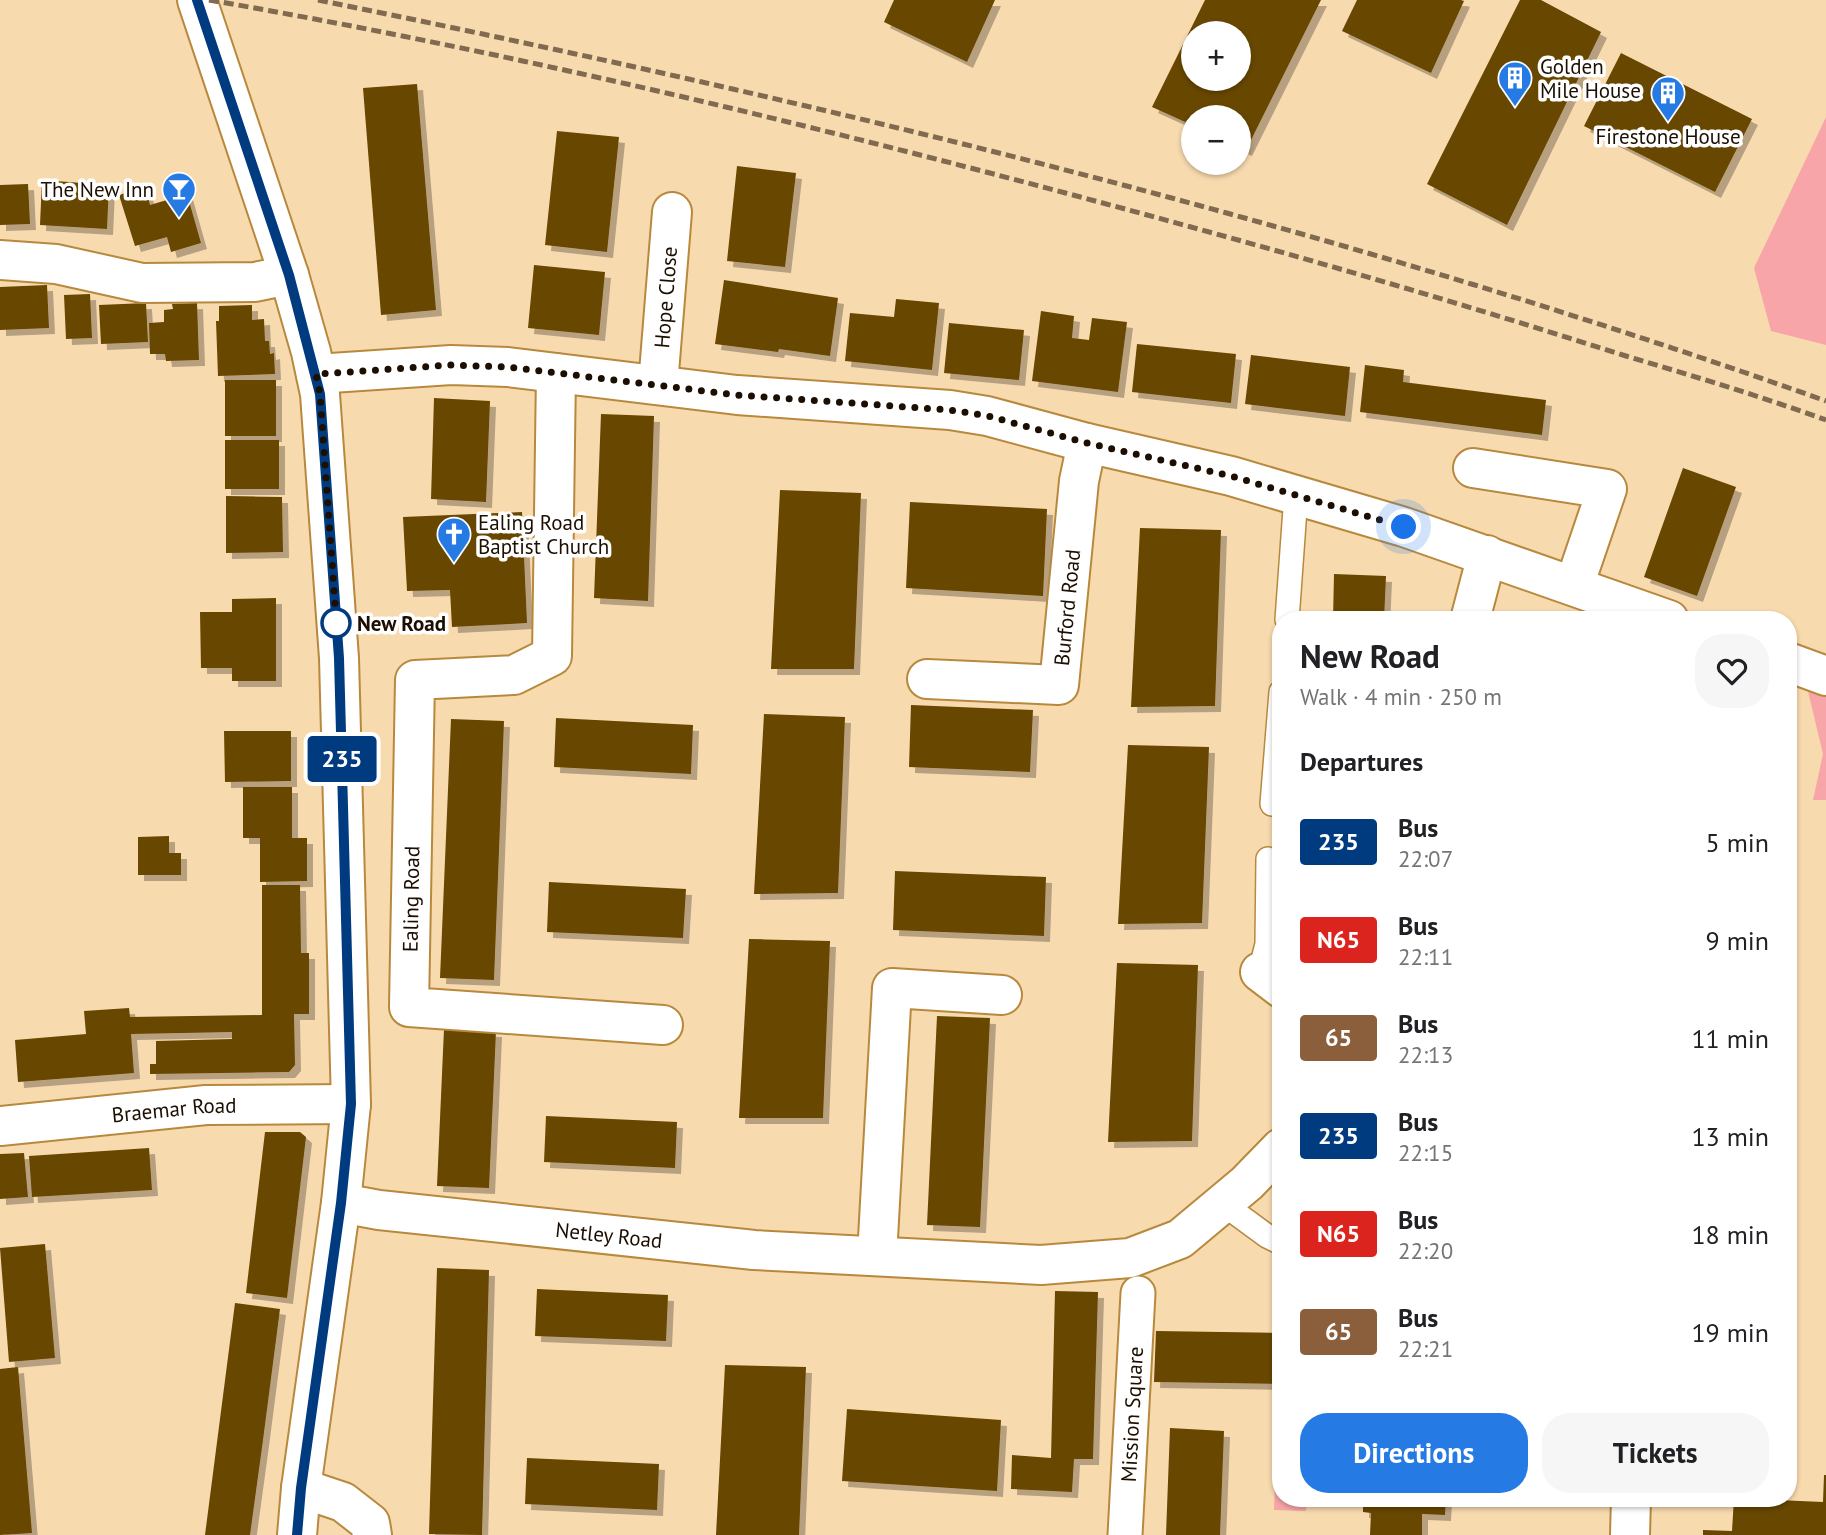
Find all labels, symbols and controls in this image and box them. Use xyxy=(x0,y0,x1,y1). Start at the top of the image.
map controls xyxy=(1181,21,1251,175)
button: + xyxy=(1181,21,1251,91)
place label: Golden Mile House xyxy=(1540,53,1641,104)
building icon: Golden Mile House xyxy=(1496,59,1534,108)
building icon: Firestone House xyxy=(1649,74,1687,123)
button: − xyxy=(1181,105,1251,175)
place label: Firestone House xyxy=(1595,123,1741,150)
bar icon: The New Inn xyxy=(160,170,198,219)
place label: The New Inn xyxy=(40,176,154,203)
street label: Hope Close xyxy=(648,245,683,349)
place label: Ealing Road Baptist Church xyxy=(478,509,609,560)
your location xyxy=(1386,509,1421,544)
church icon: Ealing Road Baptist Church xyxy=(435,515,473,564)
street label: Burford Road xyxy=(1047,548,1086,667)
marker: New Road xyxy=(321,608,351,638)
place label: New Road xyxy=(357,610,446,637)
text: New Road xyxy=(1300,634,1440,677)
button: heart xyxy=(1695,634,1769,708)
text: Walk · 4 min · 250 m xyxy=(1300,682,1502,711)
line badge: 235 xyxy=(302,736,382,782)
text: 235 xyxy=(322,743,362,774)
text: Departures xyxy=(1300,745,1423,778)
text: Bus xyxy=(1398,811,1438,844)
text: 235 xyxy=(1318,826,1359,857)
text: 5 min xyxy=(1706,826,1769,859)
text: 22:07 xyxy=(1398,844,1453,873)
street label: Ealing Road xyxy=(397,846,425,952)
text: Bus xyxy=(1398,909,1438,942)
text: N65 xyxy=(1317,924,1360,955)
text: 9 min xyxy=(1706,924,1769,957)
text: 22:11 xyxy=(1398,942,1453,971)
text: Bus xyxy=(1398,1007,1438,1040)
text: 65 xyxy=(1325,1022,1352,1053)
text: 11 min xyxy=(1691,1022,1769,1055)
text: 22:13 xyxy=(1398,1040,1453,1069)
street label: Braemar Road xyxy=(110,1091,237,1128)
text: Bus xyxy=(1398,1105,1438,1138)
text: 235 xyxy=(1318,1120,1359,1151)
text: 13 min xyxy=(1691,1120,1769,1153)
text: 22:15 xyxy=(1398,1138,1453,1167)
text: Bus xyxy=(1398,1203,1438,1236)
street label: Netley Road xyxy=(554,1215,664,1254)
text: N65 xyxy=(1317,1218,1360,1249)
text: 18 min xyxy=(1691,1218,1769,1251)
text: 22:20 xyxy=(1398,1236,1453,1265)
text: Bus xyxy=(1398,1301,1438,1334)
text: 65 xyxy=(1325,1316,1352,1347)
text: 19 min xyxy=(1691,1316,1769,1349)
text: 22:21 xyxy=(1398,1334,1453,1363)
street label: Mission Square xyxy=(1114,1346,1149,1483)
button: Directions xyxy=(1300,1413,1528,1493)
button: Tickets xyxy=(1542,1413,1769,1493)

